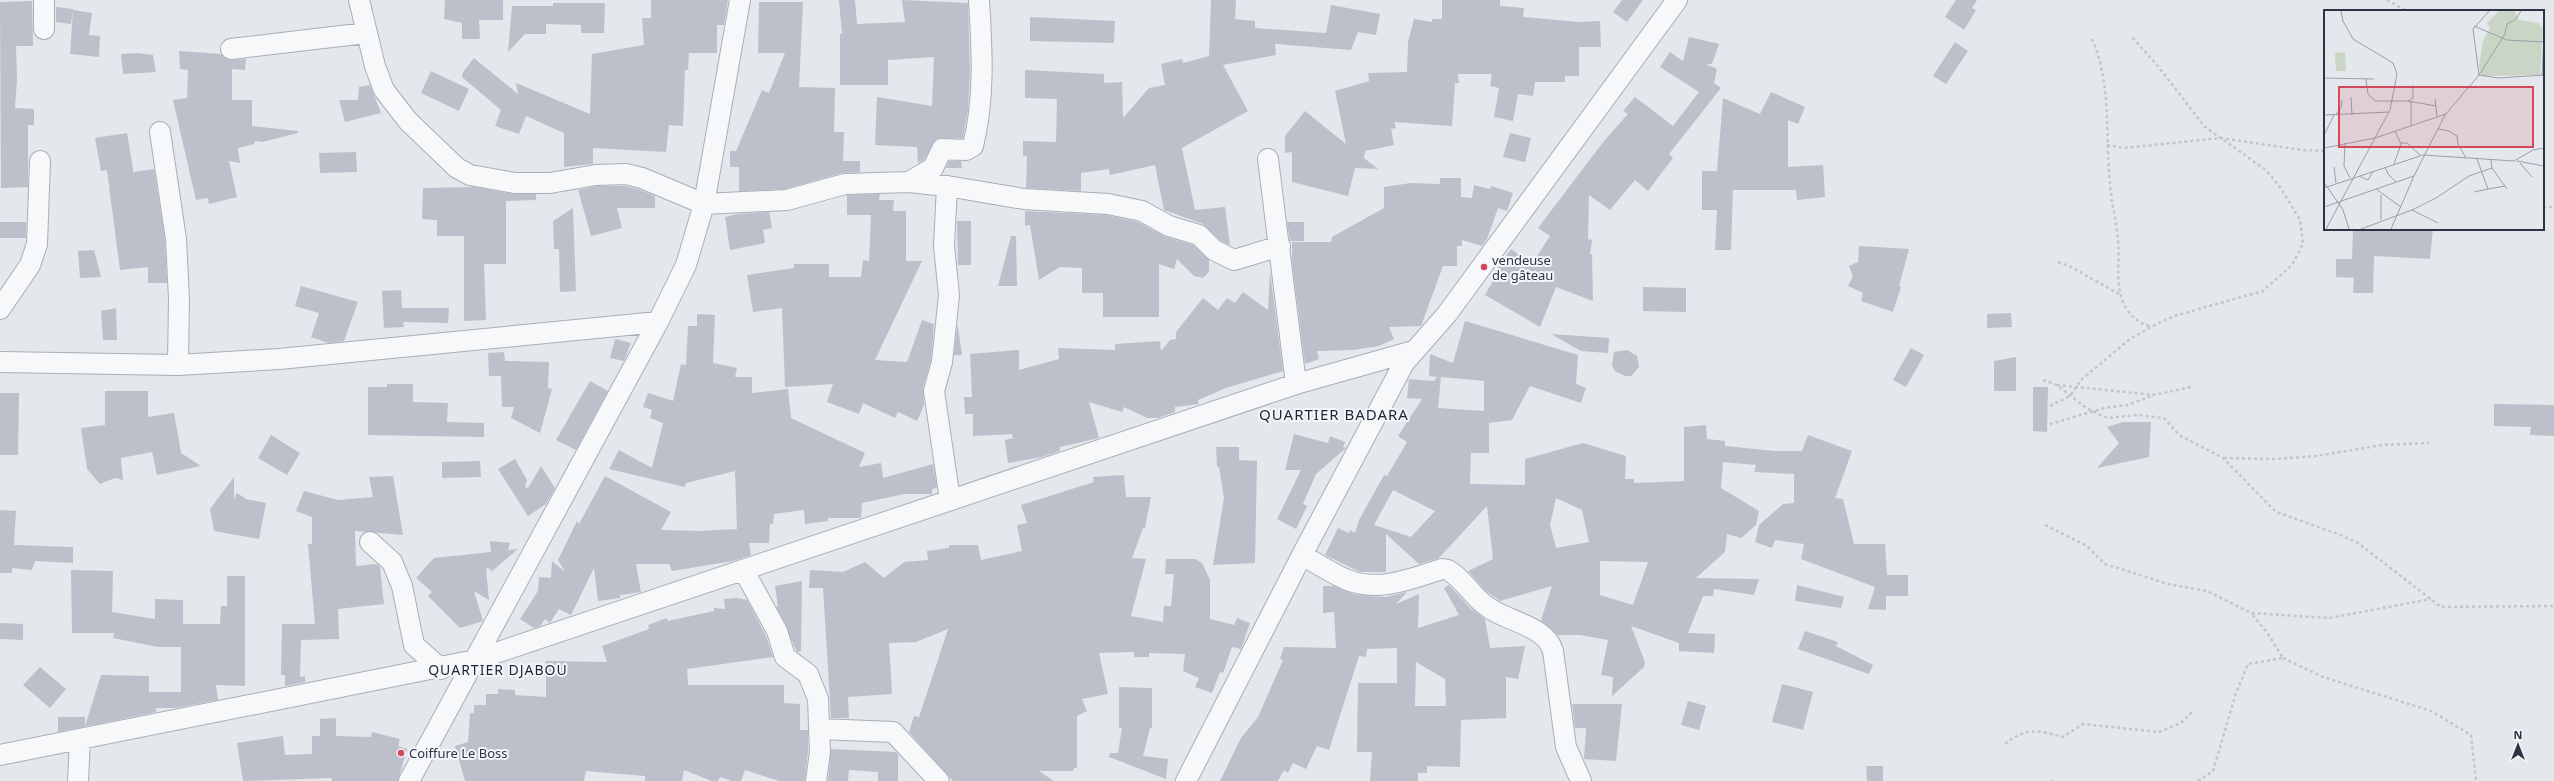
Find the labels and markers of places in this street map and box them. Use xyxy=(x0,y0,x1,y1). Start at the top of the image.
place label: vendeuse de gâteau xyxy=(1492,251,1553,284)
marker: vendeuse de gâteau xyxy=(1479,262,1489,272)
place label: Coiffure Le Boss xyxy=(409,744,508,762)
marker: Coiffure Le Boss xyxy=(396,748,406,758)

